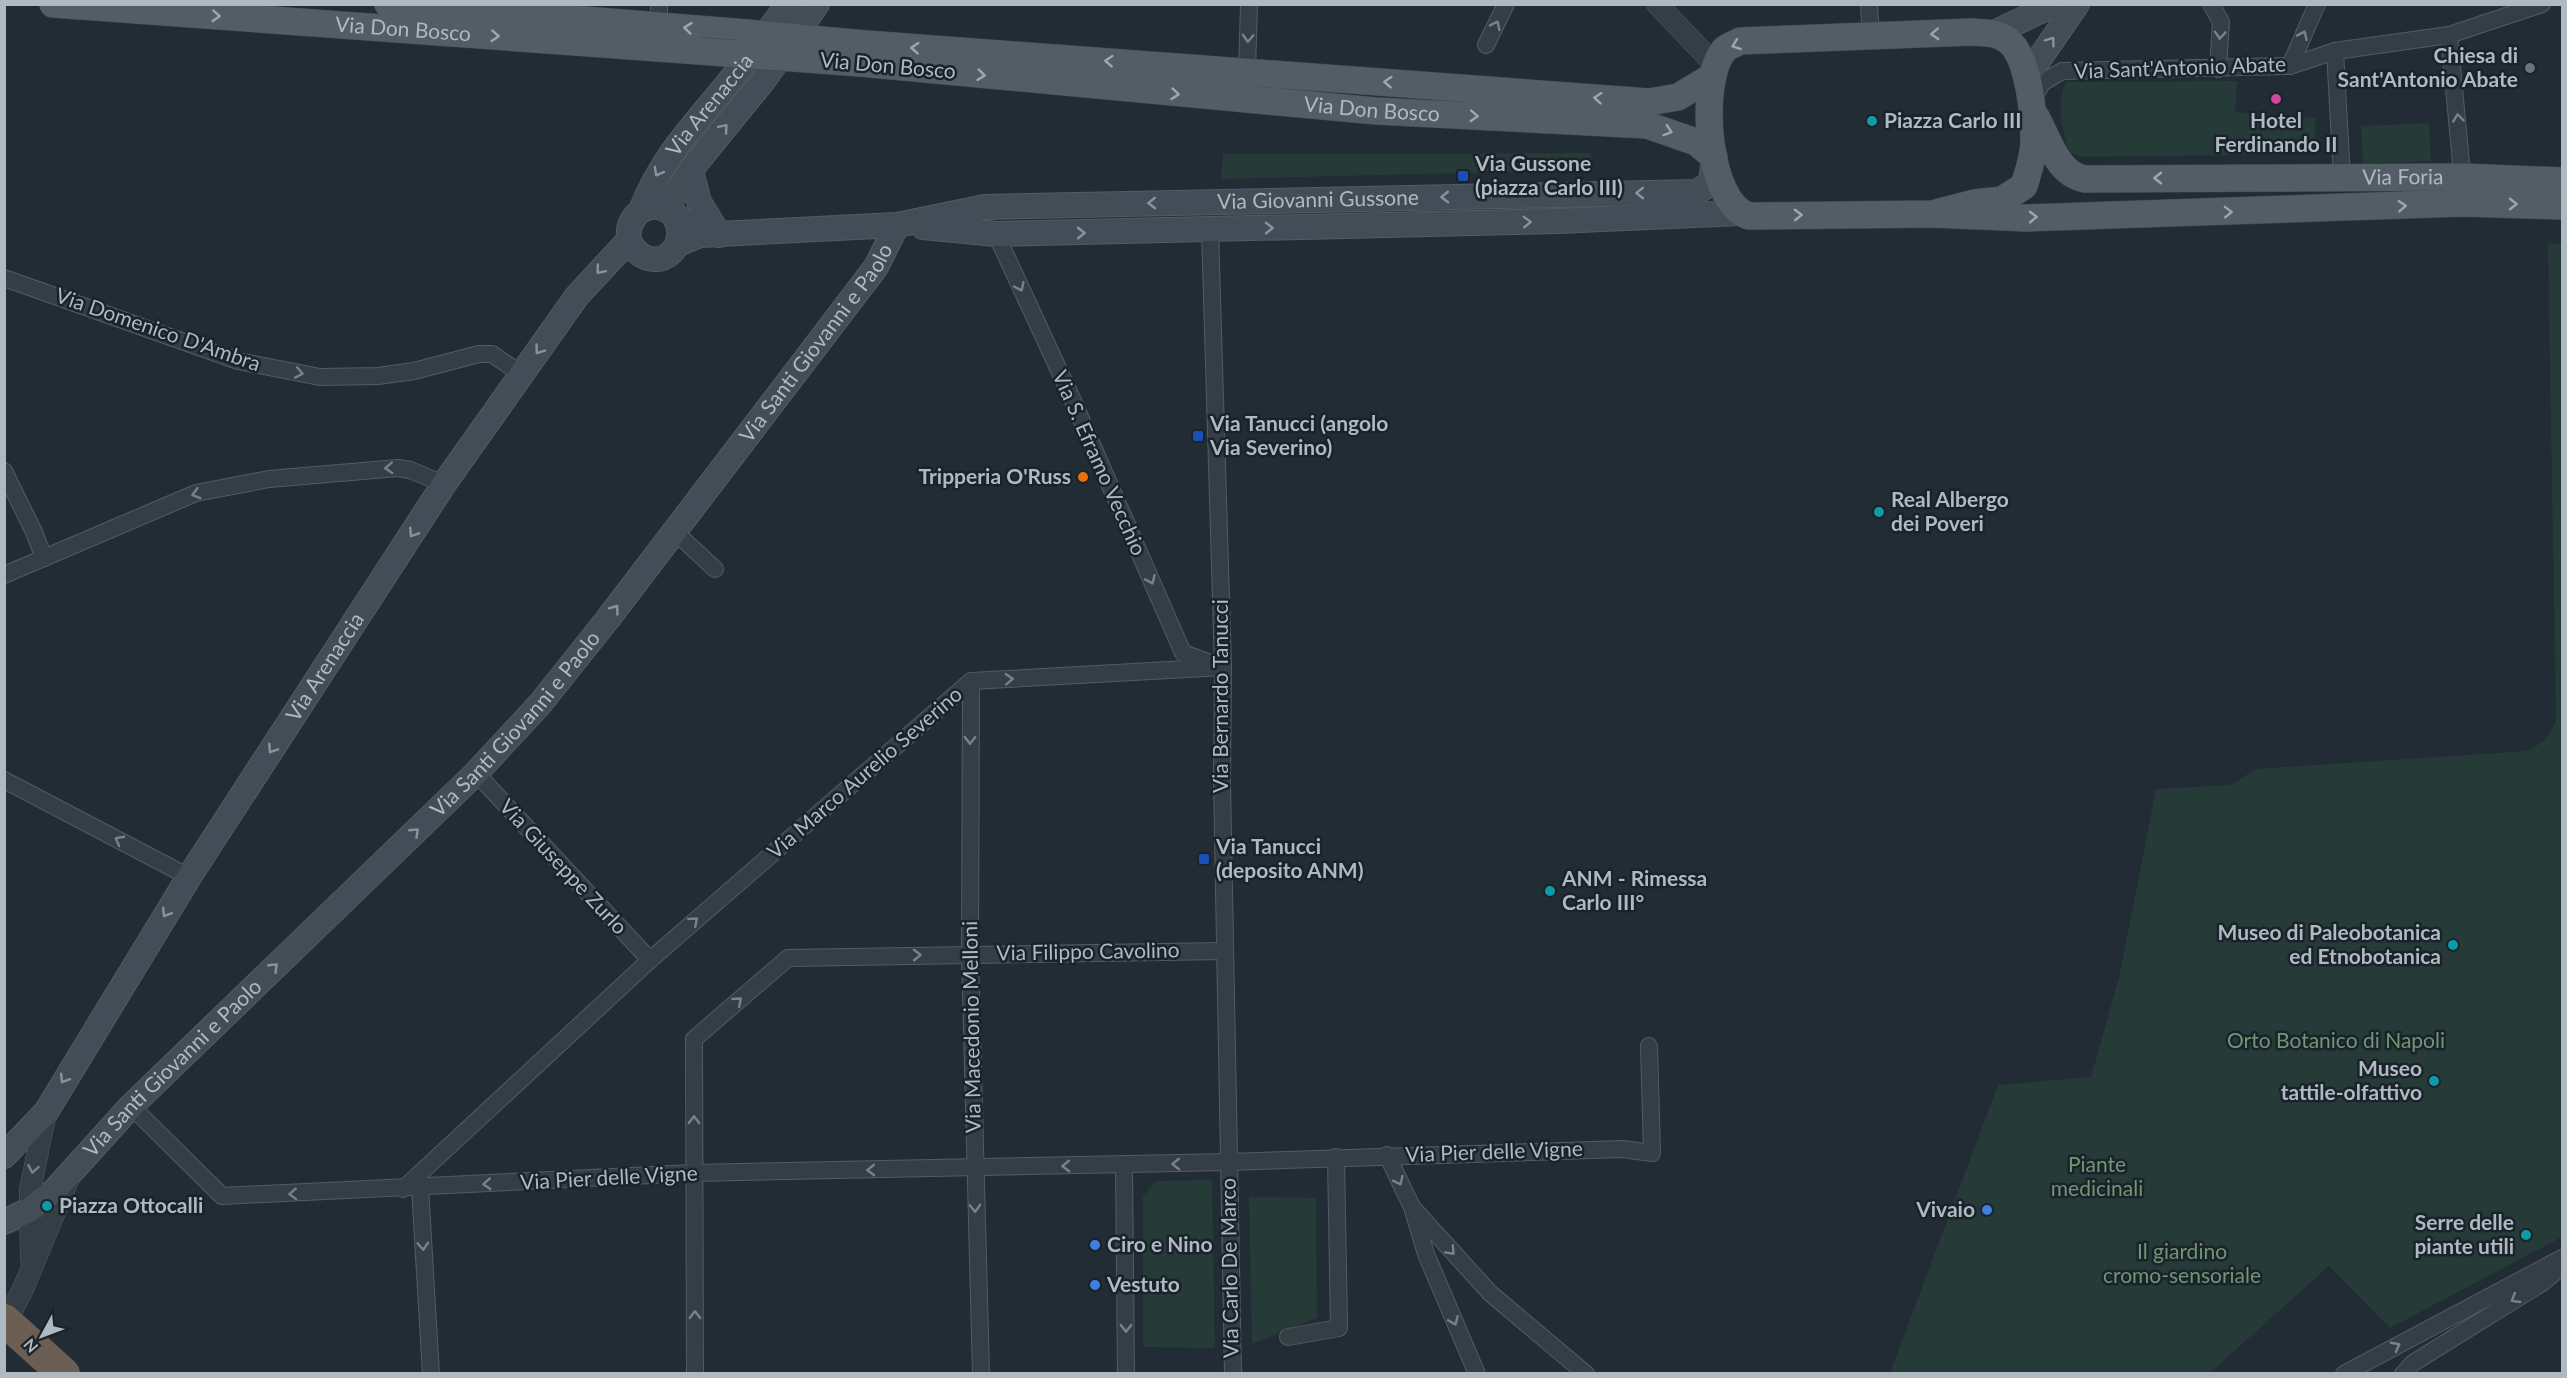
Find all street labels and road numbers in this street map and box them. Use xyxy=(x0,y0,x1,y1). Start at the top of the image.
street label: Via Don Bosco xyxy=(334,11,472,45)
street label: Via Don Bosco xyxy=(819,46,957,83)
street label: Via Arenaccia xyxy=(660,48,758,160)
street label: Via Sant'Antonio Abate xyxy=(2073,50,2286,83)
street label: Via Don Bosco xyxy=(1303,90,1441,125)
street label: Via Foria xyxy=(2362,163,2444,189)
street label: Via Giovanni Gussone xyxy=(1217,184,1419,213)
street label: Via Santi Giovanni e Paolo xyxy=(733,239,897,447)
street label: Via Domenico D'Ambra xyxy=(53,282,264,375)
street label: Via S. Eframo Vecchio xyxy=(1048,366,1152,559)
street label: Via Bernardo Tanucci xyxy=(1207,599,1232,793)
street label: Via Arenaccia xyxy=(280,607,368,725)
street label: Via Santi Giovanni e Paolo xyxy=(424,625,604,821)
street label: Via Marco Aurelio Severino xyxy=(762,680,967,863)
street label: Via Giuseppe Zurlo xyxy=(495,793,633,939)
street label: Via Macedonio Melloni xyxy=(956,921,985,1133)
street label: Via Filippo Cavolino xyxy=(996,936,1180,965)
street label: Via Santi Giovanni e Paolo xyxy=(77,973,266,1161)
street label: Via Pier delle Vigne xyxy=(1405,1135,1583,1166)
street label: Via Pier delle Vigne xyxy=(519,1159,698,1194)
street label: Via Carlo De Marco xyxy=(1214,1178,1243,1358)

